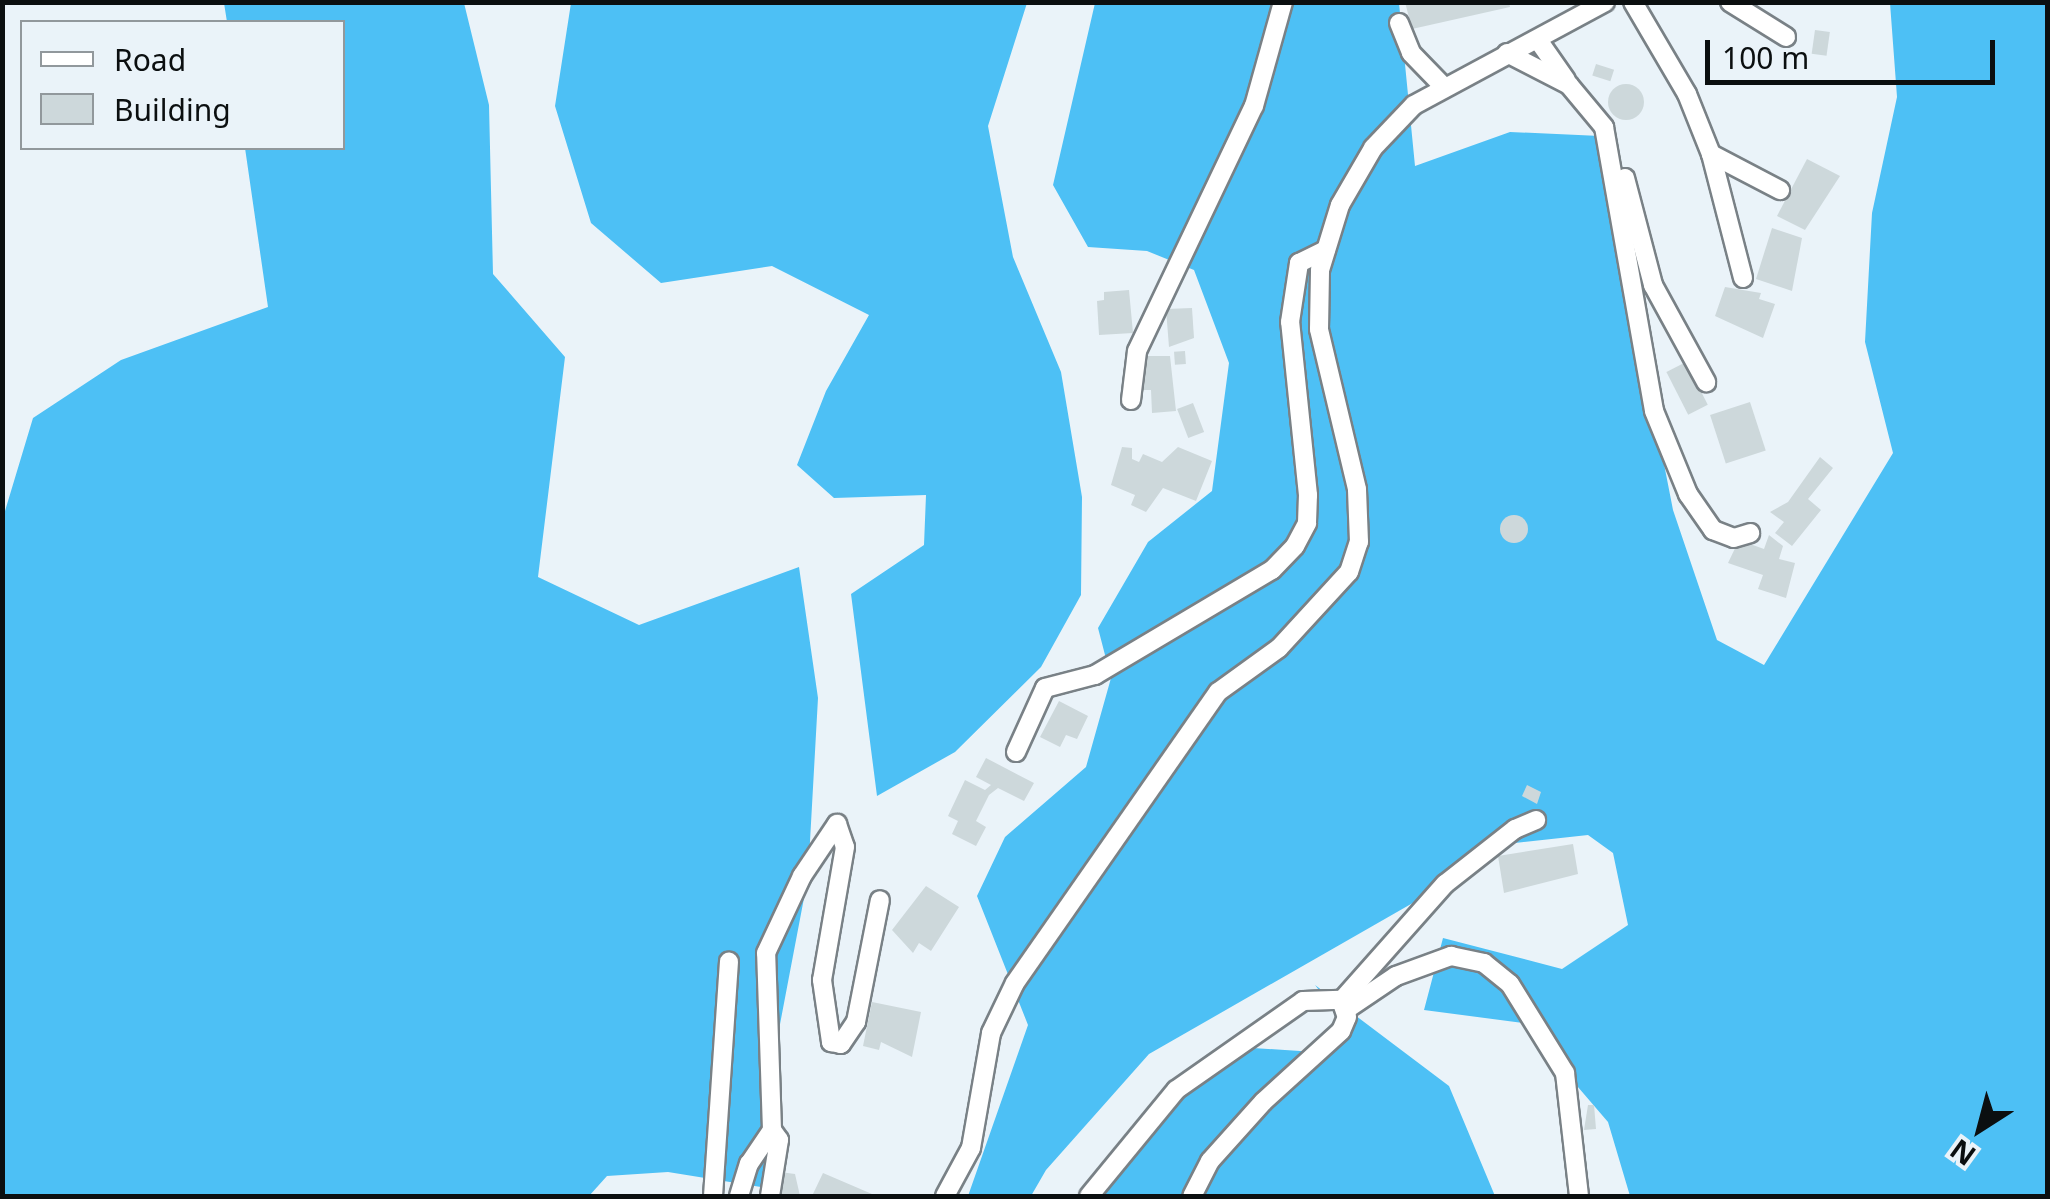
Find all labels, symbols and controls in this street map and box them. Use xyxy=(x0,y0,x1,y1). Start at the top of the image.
legend xyxy=(20,20,345,150)
scale bar xyxy=(1710,20,2000,82)
text: 100 m xyxy=(1722,37,1809,78)
text: Road xyxy=(114,39,186,80)
text: Building xyxy=(114,89,231,130)
north arrow xyxy=(1930,1079,2030,1179)
text: N xyxy=(1942,1131,1983,1175)

